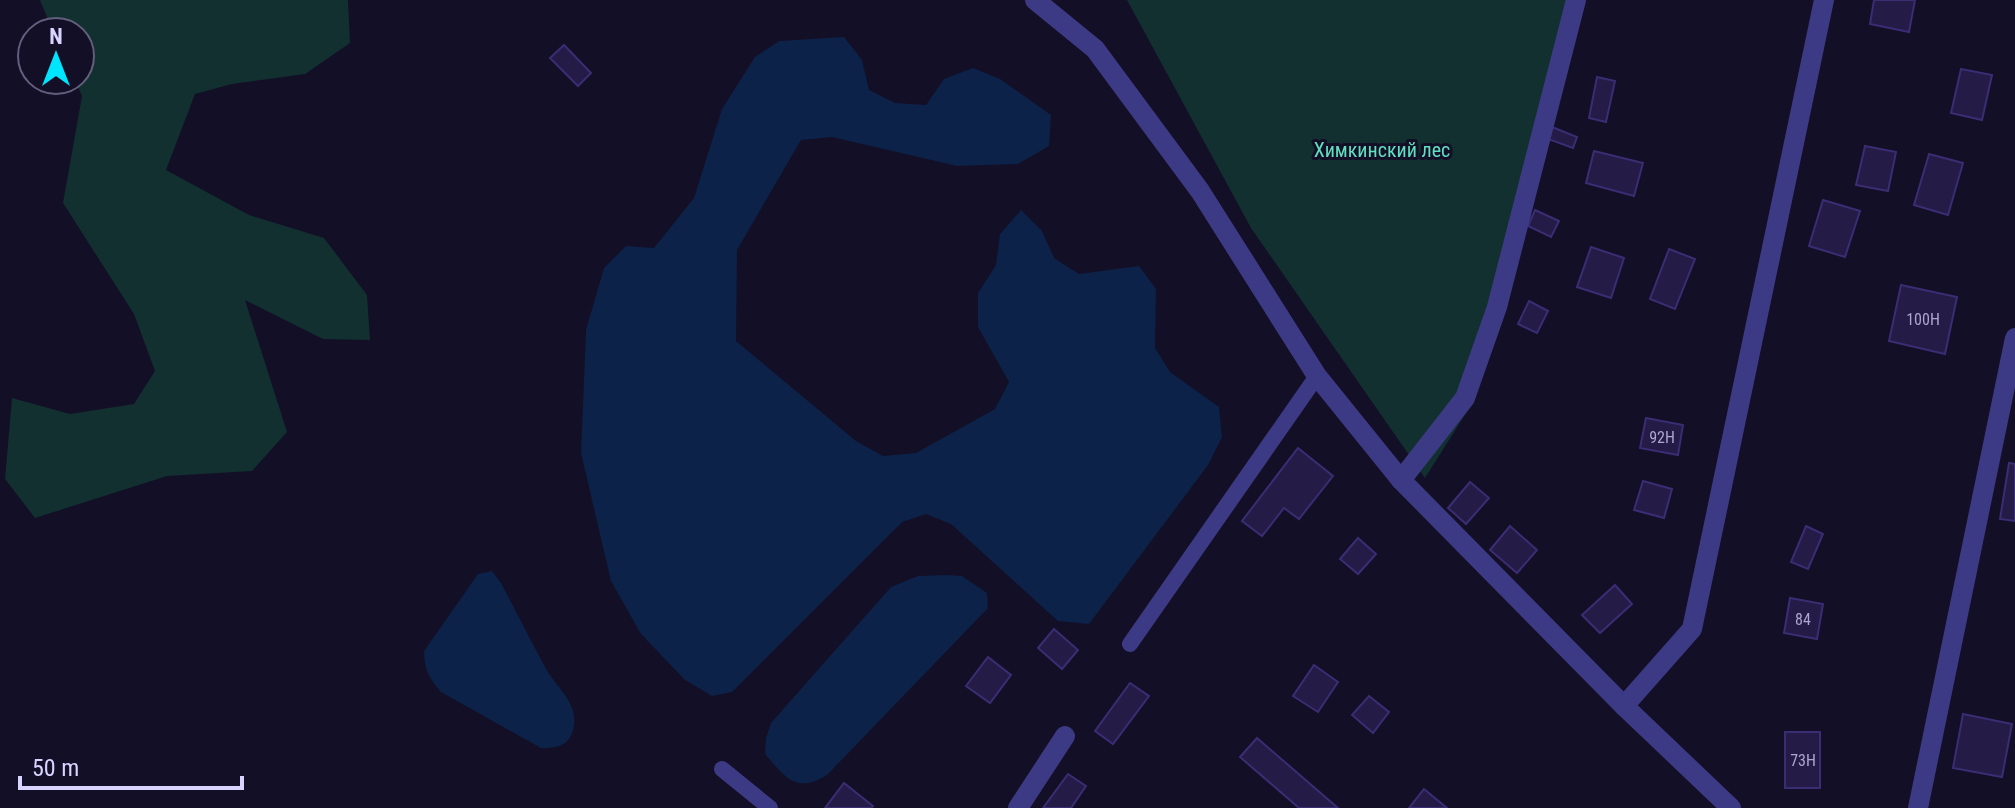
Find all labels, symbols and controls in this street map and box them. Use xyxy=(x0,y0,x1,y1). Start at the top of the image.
north arrow xyxy=(16,16,96,96)
text: N xyxy=(49,24,63,49)
park label: Химкинский лес xyxy=(1314,138,1450,162)
house number: 100Н xyxy=(1906,310,1940,329)
house number: 92Н xyxy=(1649,428,1675,447)
house number: 84 xyxy=(1795,610,1811,629)
scale bar xyxy=(20,740,242,790)
house number: 73Н xyxy=(1790,751,1816,770)
text: 50 m xyxy=(32,754,79,782)

